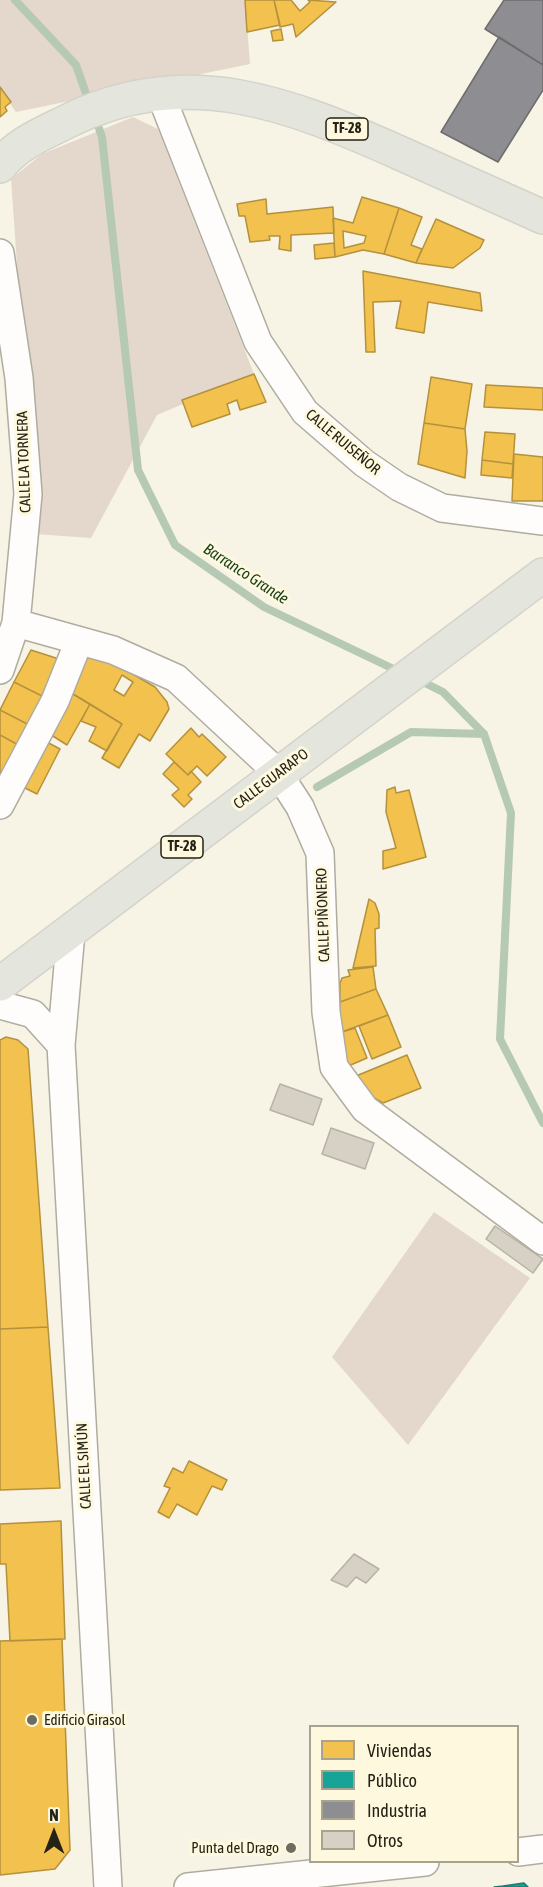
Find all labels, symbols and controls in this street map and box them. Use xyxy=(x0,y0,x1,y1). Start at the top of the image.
road number: TF-28 xyxy=(326,118,368,140)
street label: CALLE RUISEÑOR xyxy=(302,405,384,479)
street label: CALLE LA TORNERA xyxy=(13,411,35,513)
water label: Barranco Grande xyxy=(200,539,292,609)
street label: CALLE GUARAPO xyxy=(230,745,312,813)
road number: TF-28 xyxy=(161,836,203,858)
street label: CALLE PIÑONERO xyxy=(312,868,334,962)
street label: CALLE EL SIMÚN xyxy=(73,1422,95,1510)
place label: Edificio Girasol xyxy=(44,1711,125,1729)
marker: Edificio Girasol xyxy=(25,1713,39,1727)
legend xyxy=(309,1725,519,1863)
text: Viviendas xyxy=(367,1740,432,1761)
text: Público xyxy=(367,1770,417,1791)
text: Industria xyxy=(367,1800,427,1821)
north arrow xyxy=(24,1803,84,1863)
text: N xyxy=(49,1806,59,1824)
text: Otros xyxy=(367,1830,403,1851)
place label: Punta del Drago xyxy=(191,1839,279,1857)
marker: Punta del Drago xyxy=(284,1841,298,1855)

